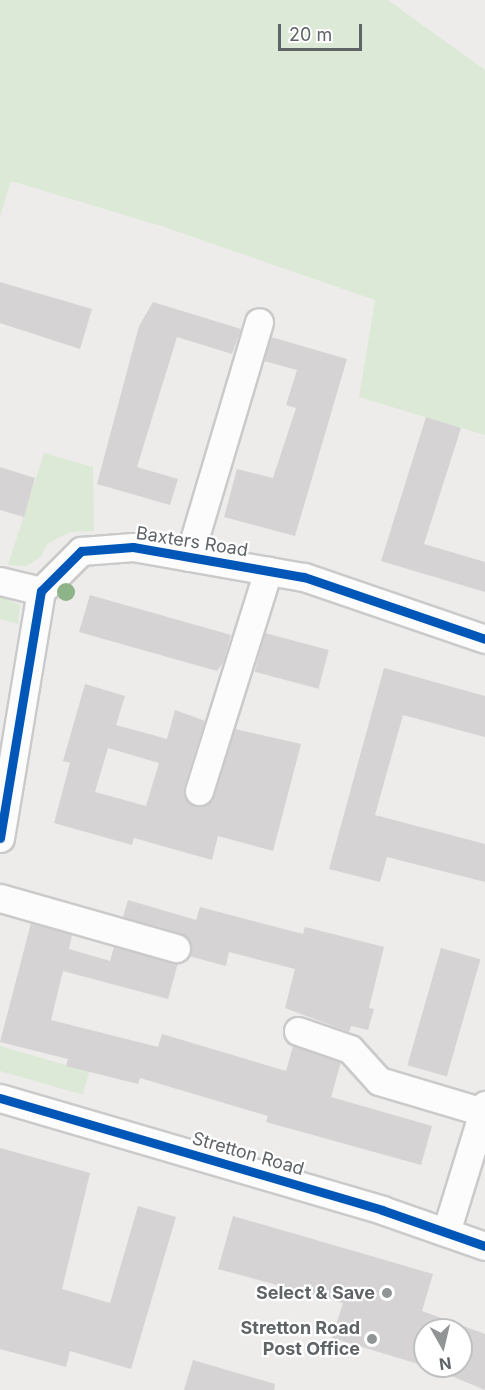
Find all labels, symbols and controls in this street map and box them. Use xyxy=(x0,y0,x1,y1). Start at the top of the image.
scale bar xyxy=(281,12,365,50)
text: 20 m xyxy=(289,24,332,45)
street label: Baxters Road xyxy=(134,522,250,562)
street label: Stretton Road xyxy=(190,1128,306,1180)
place label: Select & Save xyxy=(256,1282,375,1304)
marker: Select & Save xyxy=(380,1286,394,1300)
place label: Stretton Road Post Office xyxy=(241,1318,360,1360)
north arrow xyxy=(413,1318,473,1378)
marker: Stretton Road Post Office xyxy=(365,1332,379,1346)
text: N xyxy=(438,1353,453,1375)

